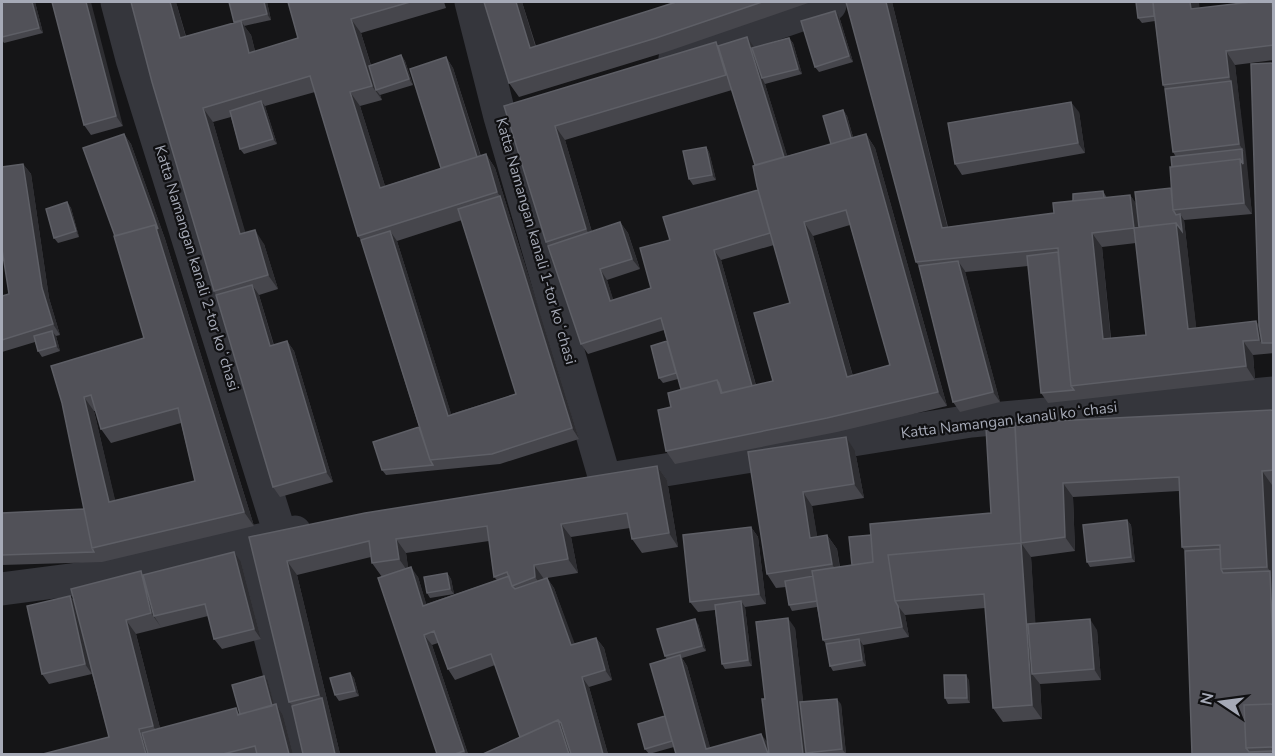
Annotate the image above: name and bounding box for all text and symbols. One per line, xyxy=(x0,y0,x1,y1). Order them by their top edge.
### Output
street label: Katta Namangan kanali 1-tor koʻchasi xyxy=(491,115,581,367)
street label: Katta Namangan kanali 2-tor koʻchasi xyxy=(150,143,244,393)
street label: Katta Namangan kanali koʻchasi xyxy=(900,397,1118,443)
north arrow xyxy=(1191,672,1251,732)
text: N xyxy=(1195,691,1219,707)

